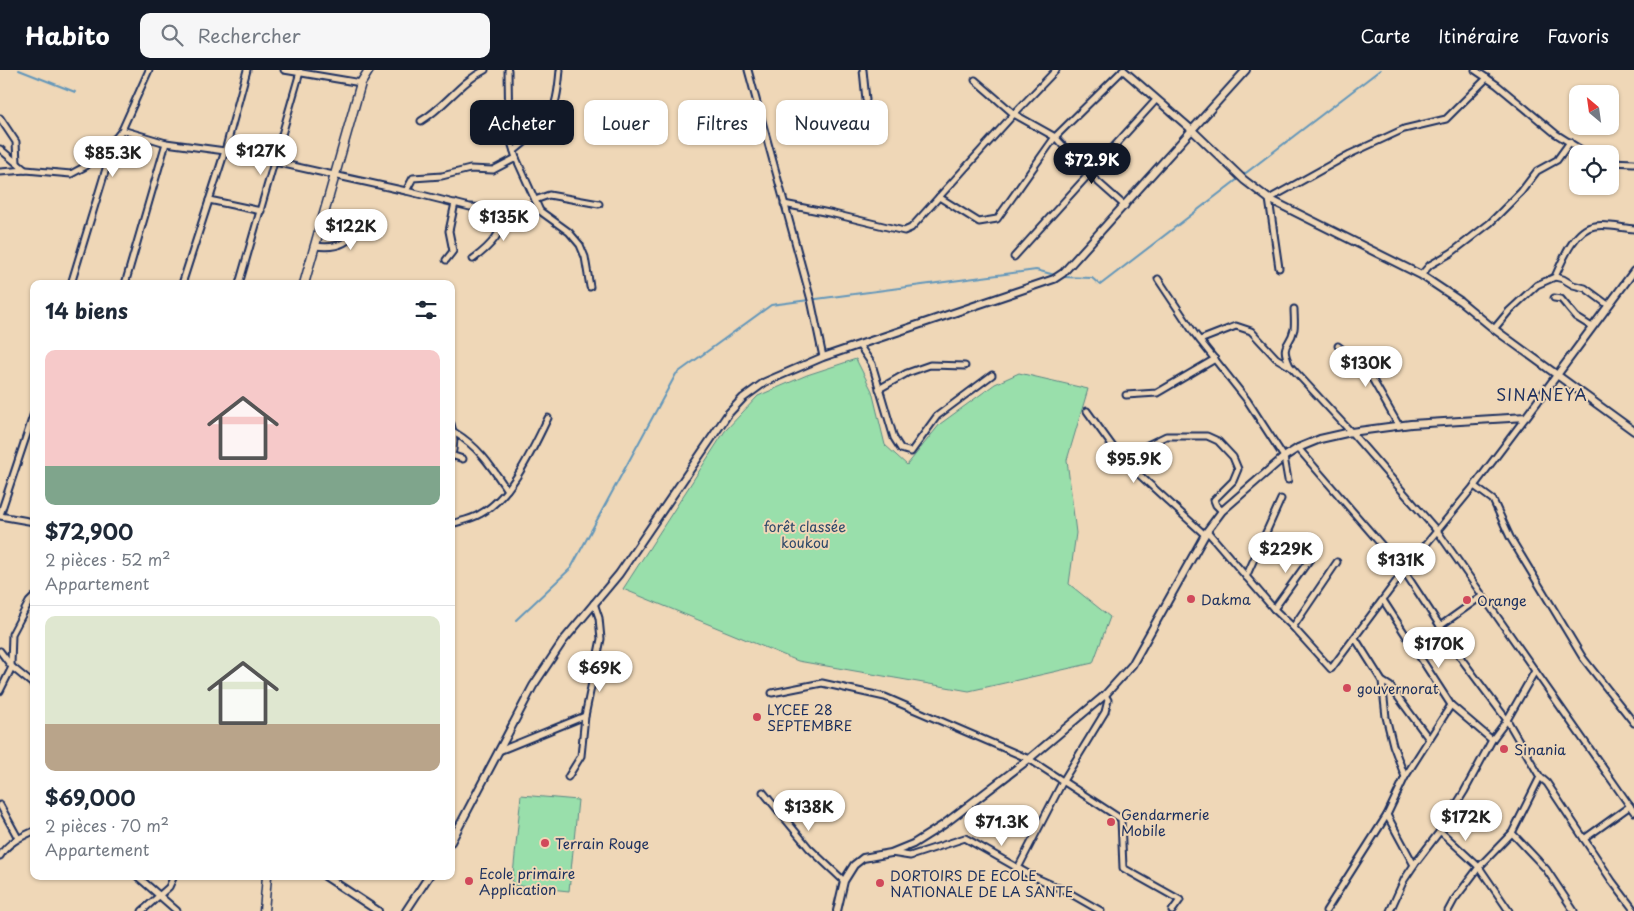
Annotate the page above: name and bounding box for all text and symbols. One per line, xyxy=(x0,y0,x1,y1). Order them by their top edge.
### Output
search box xyxy=(140,13,490,58)
text: Habito xyxy=(25,17,110,53)
icon: search xyxy=(158,21,186,49)
text: Rechercher xyxy=(198,21,301,49)
text: Carte xyxy=(1360,22,1410,49)
text: Itinéraire xyxy=(1438,22,1519,49)
text: Favoris xyxy=(1547,22,1609,49)
north arrow xyxy=(1569,85,1619,135)
map controls xyxy=(1569,85,1619,195)
chip: Acheter xyxy=(470,100,574,145)
chip: Louer xyxy=(584,100,668,145)
chip: Filtres xyxy=(678,100,766,145)
chip: Nouveau xyxy=(776,100,888,145)
pin: $127K xyxy=(226,134,296,176)
pin: $85.3K xyxy=(72,136,154,178)
text: $127K xyxy=(236,138,286,162)
text: $85.3K xyxy=(84,140,142,164)
pin: $72.9K xyxy=(1051,142,1133,185)
button: locate xyxy=(1569,145,1619,195)
text: $72.9K xyxy=(1065,147,1119,171)
pin: $135K xyxy=(469,200,539,242)
text: $135K xyxy=(479,204,529,228)
pin: $122K xyxy=(316,208,386,251)
text: $122K xyxy=(325,213,377,237)
text: 14 biens xyxy=(45,294,128,326)
icon: filters xyxy=(412,296,440,324)
pin: $130K xyxy=(1331,346,1401,388)
text: $130K xyxy=(1340,350,1392,374)
district label: SINANEYA xyxy=(1496,382,1588,406)
icon: home xyxy=(198,383,288,473)
pin: $95.9K xyxy=(1093,442,1175,484)
text: $95.9K xyxy=(1107,446,1161,470)
text: $72,900 xyxy=(45,515,133,547)
park label: forêt classée koukou xyxy=(764,516,846,553)
pin: $229K xyxy=(1251,532,1321,574)
text: $229K xyxy=(1259,536,1313,560)
pin: $131K xyxy=(1366,542,1436,585)
text: 2 pièces · 52 m² xyxy=(45,547,170,571)
text: $131K xyxy=(1378,547,1424,571)
text: Appartement xyxy=(45,571,149,595)
place label: Dakma xyxy=(1201,589,1251,610)
place label: Orange xyxy=(1477,590,1527,611)
marker: Dakma xyxy=(1185,593,1197,605)
marker: Orange xyxy=(1461,594,1473,606)
pin: $170K xyxy=(1404,626,1474,669)
text: $170K xyxy=(1414,631,1464,655)
icon: home xyxy=(198,648,288,738)
pin: $69K xyxy=(570,650,630,693)
text: $69K xyxy=(579,655,621,679)
place label: gouvernorat xyxy=(1357,678,1439,699)
marker: gouvernorat xyxy=(1341,682,1353,694)
place label: LYCEE 28 SEPTEMBRE xyxy=(767,699,852,736)
marker: LYCEE 28 SEPTEMBRE xyxy=(751,711,763,723)
place label: Sinania xyxy=(1514,739,1566,760)
marker: Sinania xyxy=(1498,743,1510,755)
text: $69,000 xyxy=(45,781,136,813)
pin: $138K xyxy=(774,790,844,832)
text: $138K xyxy=(784,794,834,818)
pin: $172K xyxy=(1431,800,1501,842)
pin: $71.3K xyxy=(961,804,1043,847)
place label: Gendarmerie Mobile xyxy=(1121,804,1209,841)
text: $172K xyxy=(1441,804,1491,828)
text: $71.3K xyxy=(975,809,1029,833)
text: 2 pièces · 70 m² xyxy=(45,813,169,837)
marker: Gendarmerie Mobile xyxy=(1105,816,1117,828)
place label: Terrain Rouge xyxy=(555,833,649,854)
text: Appartement xyxy=(45,837,149,861)
marker: Terrain Rouge xyxy=(539,837,551,849)
place label: Ecole primaire Application xyxy=(479,863,575,900)
place label: DORTOIRS DE ECOLE NATIONALE DE LA SANTE xyxy=(890,865,1073,902)
marker: Ecole primaire Application xyxy=(463,875,475,887)
marker: DORTOIRS DE ECOLE NATIONALE DE LA SANTE xyxy=(874,877,886,889)

